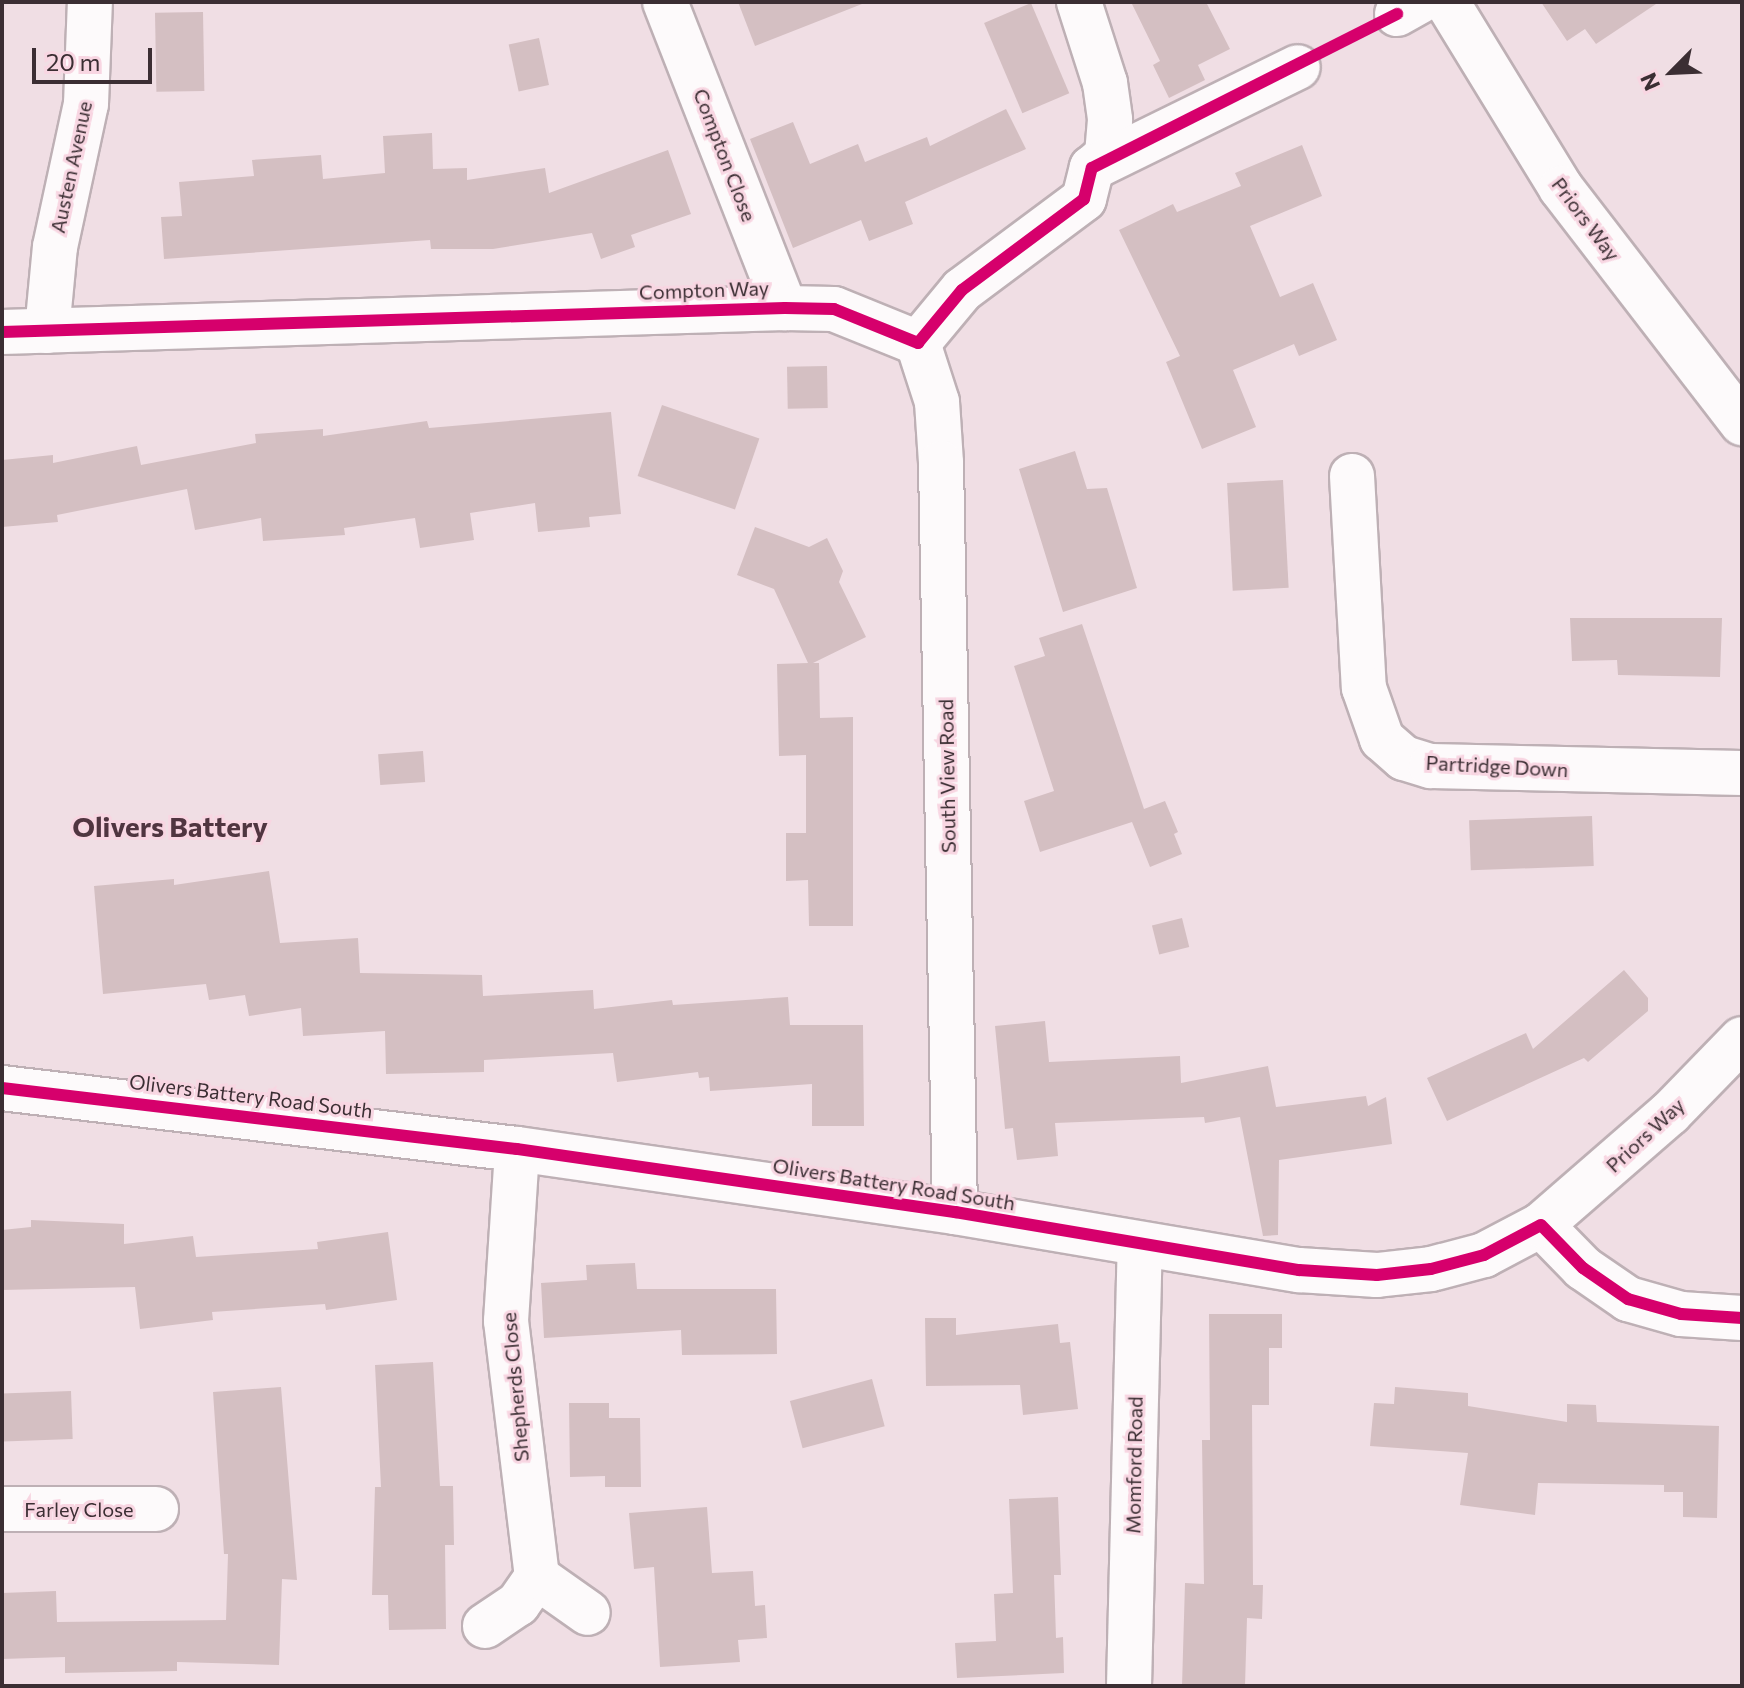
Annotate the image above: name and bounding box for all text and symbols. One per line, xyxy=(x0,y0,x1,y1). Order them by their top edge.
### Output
scale bar xyxy=(36,32,156,82)
north arrow xyxy=(1632,32,1712,112)
text: 20 m xyxy=(46,47,100,76)
text: N xyxy=(1634,69,1665,95)
street label: Compton Close xyxy=(689,85,761,225)
street label: Austen Avenue xyxy=(45,99,97,235)
street label: Priors Way xyxy=(1547,173,1625,265)
street label: Compton Way xyxy=(639,276,769,304)
street label: South View Road xyxy=(934,699,960,853)
street label: Partridge Down xyxy=(1425,750,1569,782)
district label: Olivers Battery xyxy=(72,809,268,843)
street label: Olivers Battery Road South xyxy=(128,1069,374,1123)
street label: Priors Way xyxy=(1601,1093,1689,1177)
street label: Olivers Battery Road South xyxy=(771,1153,1017,1215)
street label: Shepherds Close xyxy=(497,1311,533,1463)
street label: Momford Road xyxy=(1121,1396,1147,1534)
street label: Farley Close xyxy=(24,1497,134,1521)

